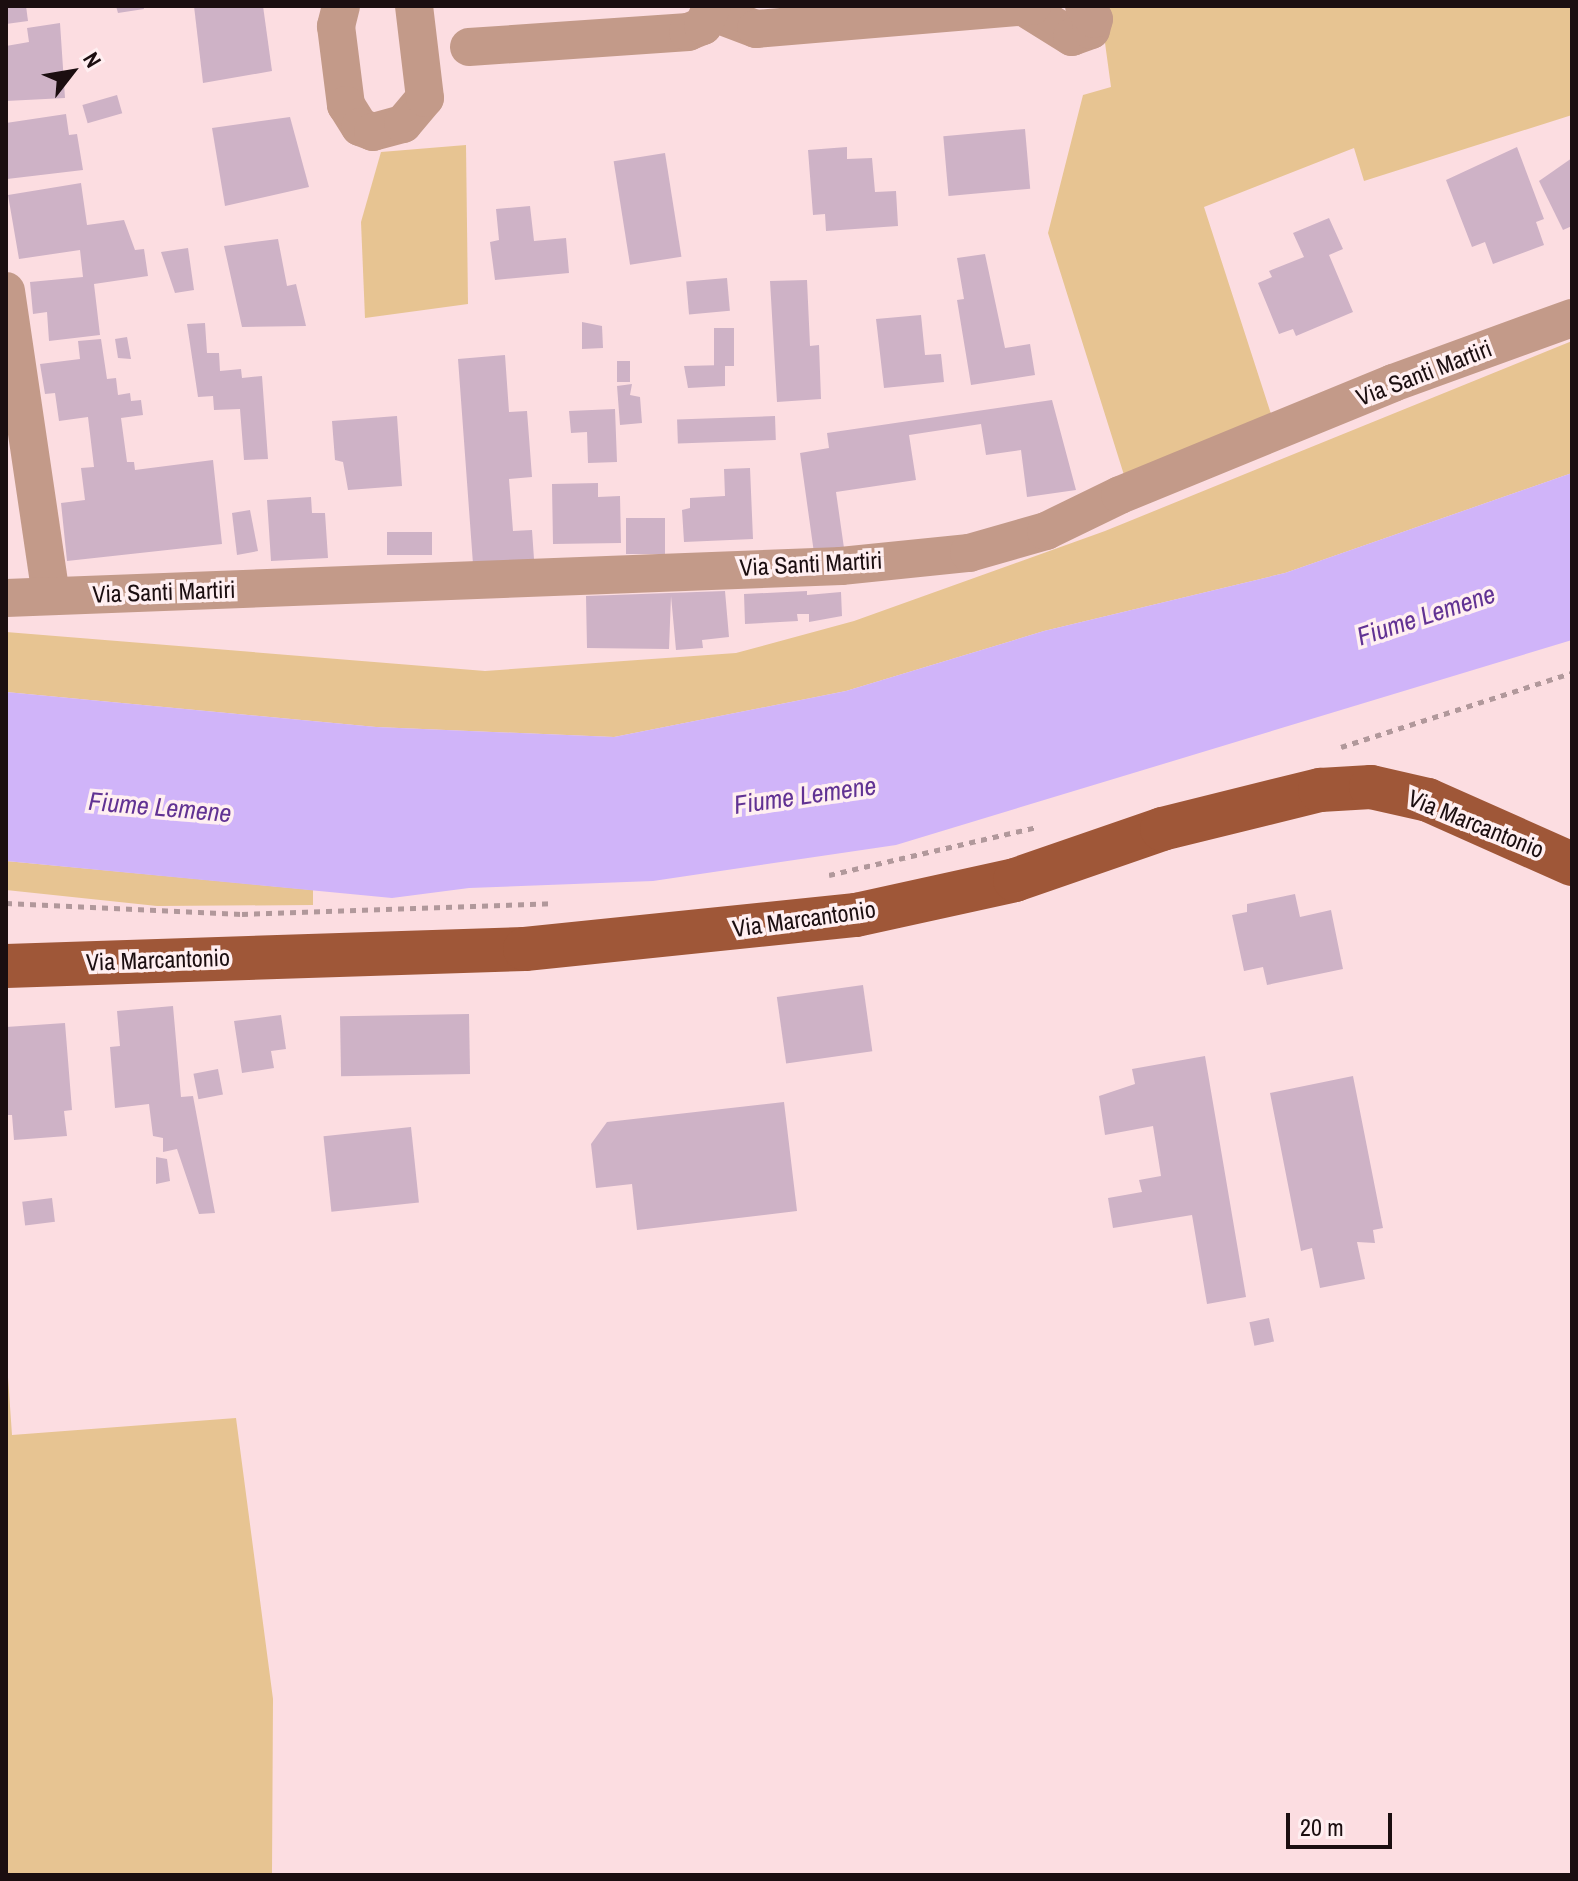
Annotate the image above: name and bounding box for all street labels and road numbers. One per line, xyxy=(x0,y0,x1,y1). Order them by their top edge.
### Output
street label: Via Santi Martiri xyxy=(1352,334,1496,412)
street label: Via Santi Martiri xyxy=(739,546,883,582)
street label: Via Santi Martiri xyxy=(92,575,236,609)
street label: Via Marcantonio xyxy=(1404,784,1548,864)
street label: Via Marcantonio xyxy=(731,895,877,943)
street label: Via Marcantonio xyxy=(86,943,230,977)

